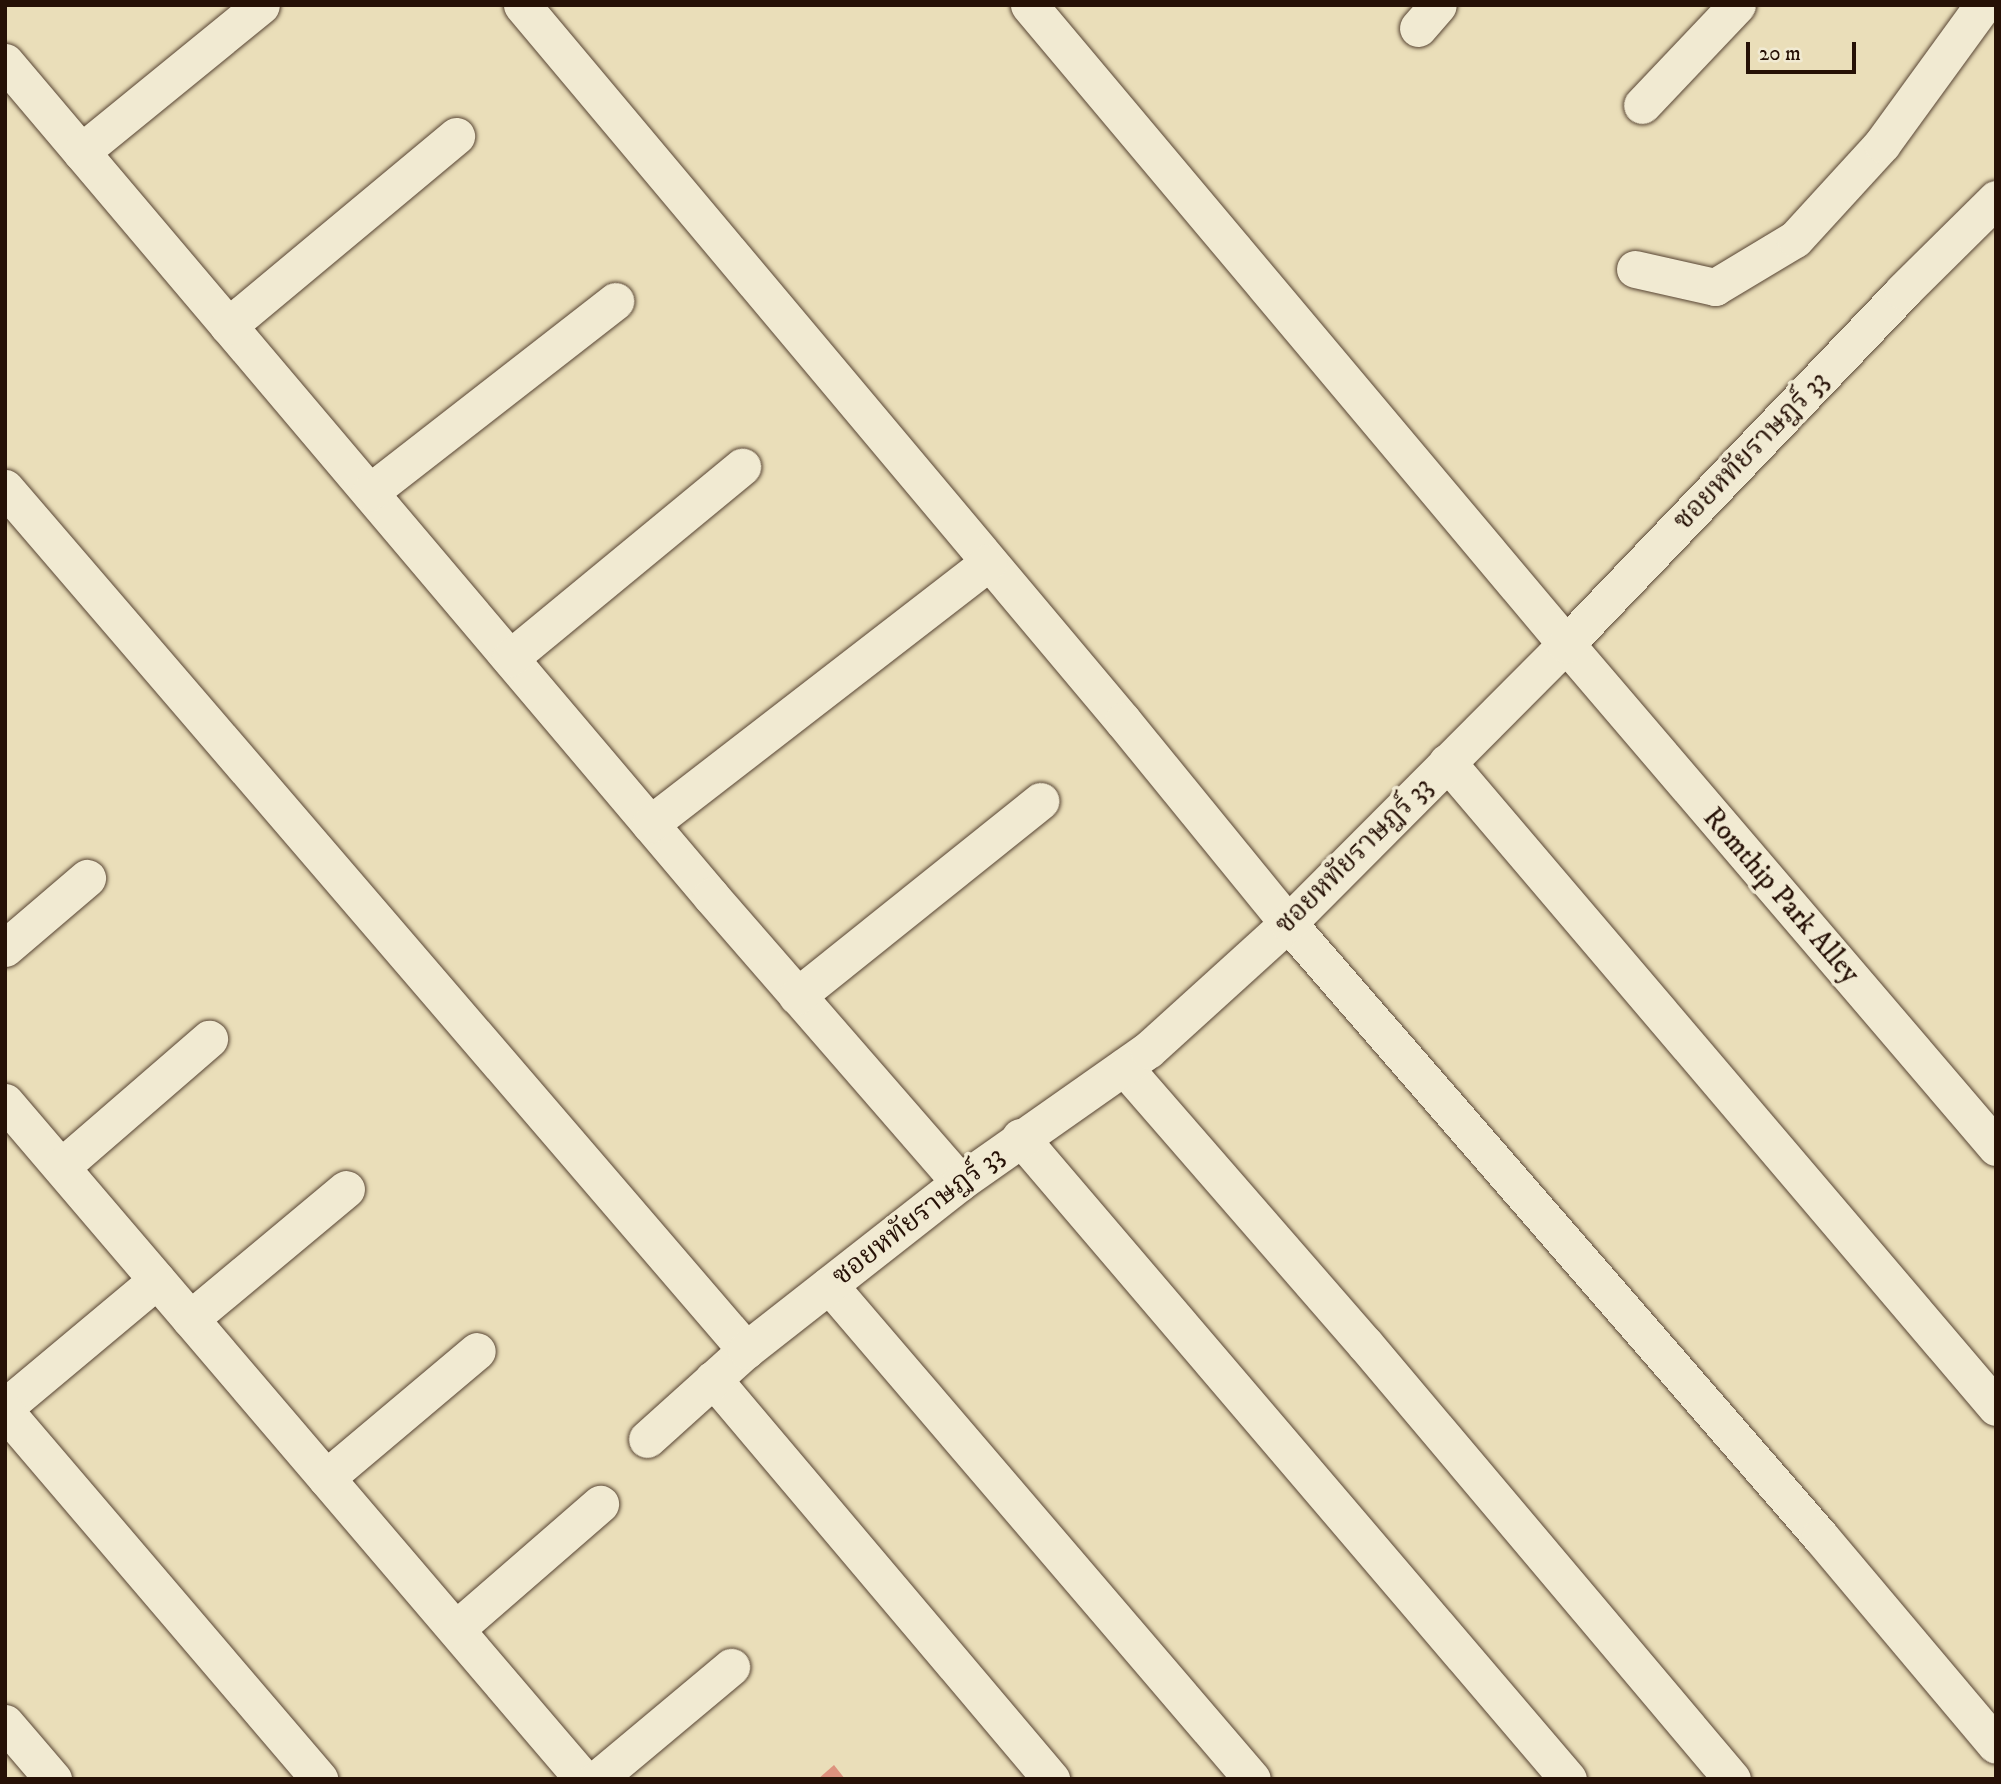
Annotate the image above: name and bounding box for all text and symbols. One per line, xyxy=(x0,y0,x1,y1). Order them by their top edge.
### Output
scale bar xyxy=(1749,28,1859,72)
text: 20 m xyxy=(1759,41,1801,67)
street label: ซอยหทัยราษฎร์ 33 xyxy=(1667,364,1835,538)
street label: ซอยหทัยราษฎร์ 33 xyxy=(1268,770,1440,942)
street label: Romthip Park Alley xyxy=(1696,801,1866,991)
street label: ซอยหทัยราษฎร์ 33 xyxy=(826,1139,1010,1293)

